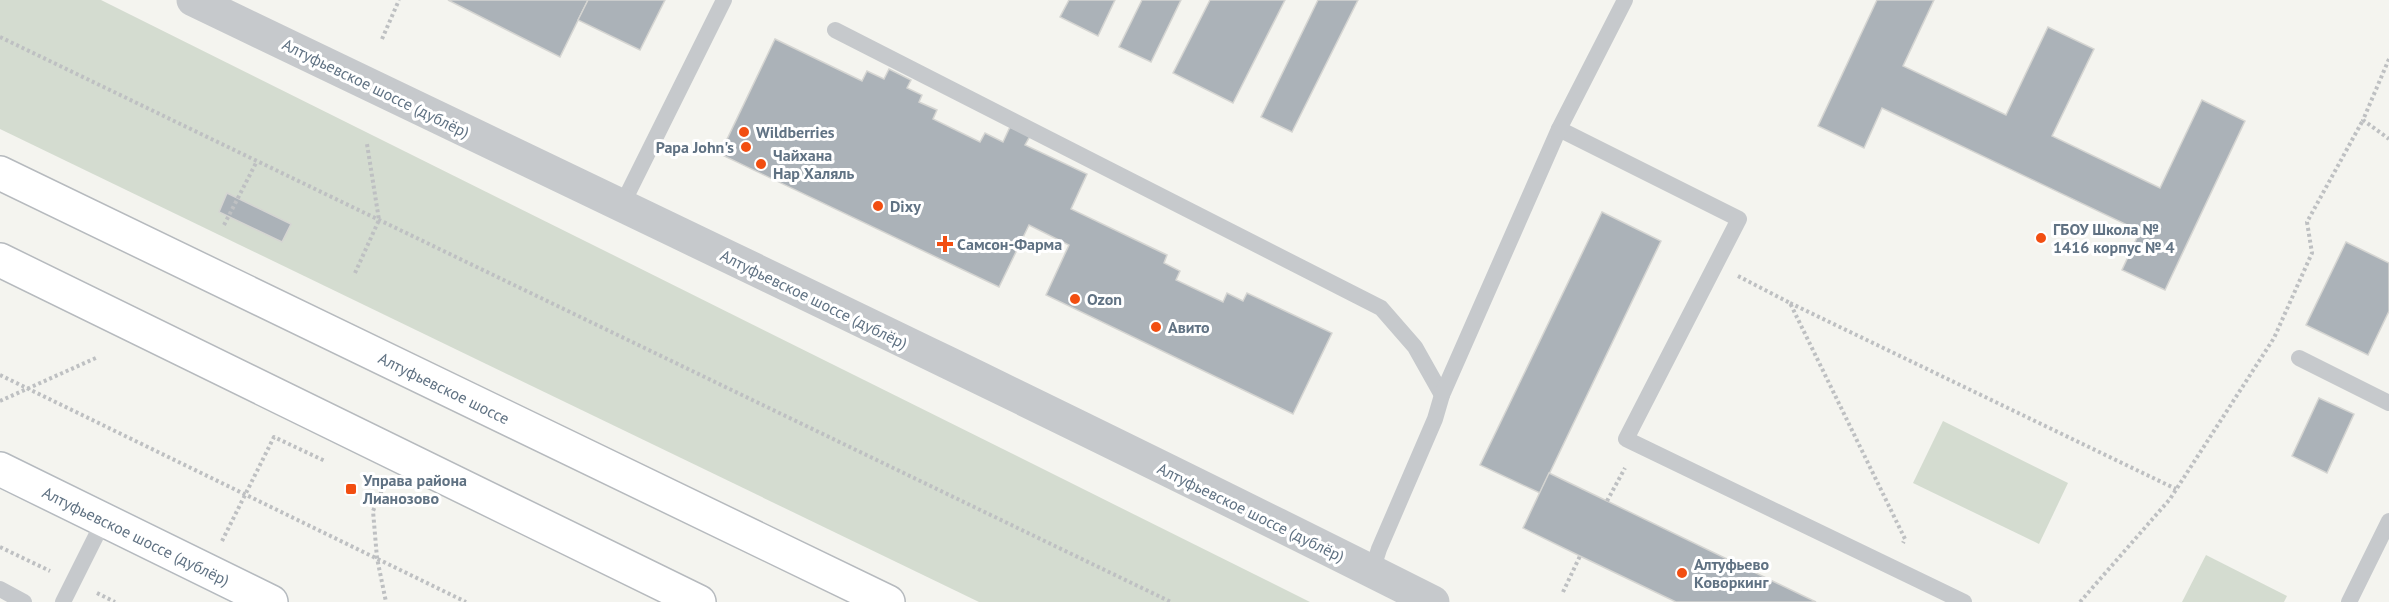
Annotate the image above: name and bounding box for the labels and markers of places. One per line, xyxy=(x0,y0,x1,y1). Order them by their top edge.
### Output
place label: Wildberries xyxy=(756,122,835,142)
marker: Wildberries xyxy=(737,125,751,139)
place label: Papa John's xyxy=(656,137,734,157)
marker: Papa John's xyxy=(739,140,753,154)
place label: Чайхана Нар Халяль xyxy=(773,145,854,183)
marker: Чайхана Нар Халяль xyxy=(754,157,768,171)
place label: Dixy xyxy=(890,196,921,216)
marker: Dixy xyxy=(871,199,885,213)
place label: ГБОУ Школа № 1416 корпус № 4 xyxy=(2053,219,2175,257)
marker: ГБОУ Школа № 1416 корпус № 4 xyxy=(2034,231,2048,245)
place label: Самсон-Фарма xyxy=(957,234,1062,254)
marker: Самсон-Фарма xyxy=(938,237,952,251)
place label: Ozon xyxy=(1087,289,1122,309)
marker: Ozon xyxy=(1068,292,1082,306)
place label: Авито xyxy=(1168,317,1210,337)
marker: Авито xyxy=(1149,320,1163,334)
place label: Управа района Лианозово xyxy=(362,470,467,508)
marker: Управа района Лианозово xyxy=(344,482,358,496)
place label: Алтуфьево Коворкинг xyxy=(1694,554,1770,592)
marker: Алтуфьево Коворкинг xyxy=(1675,566,1689,580)

